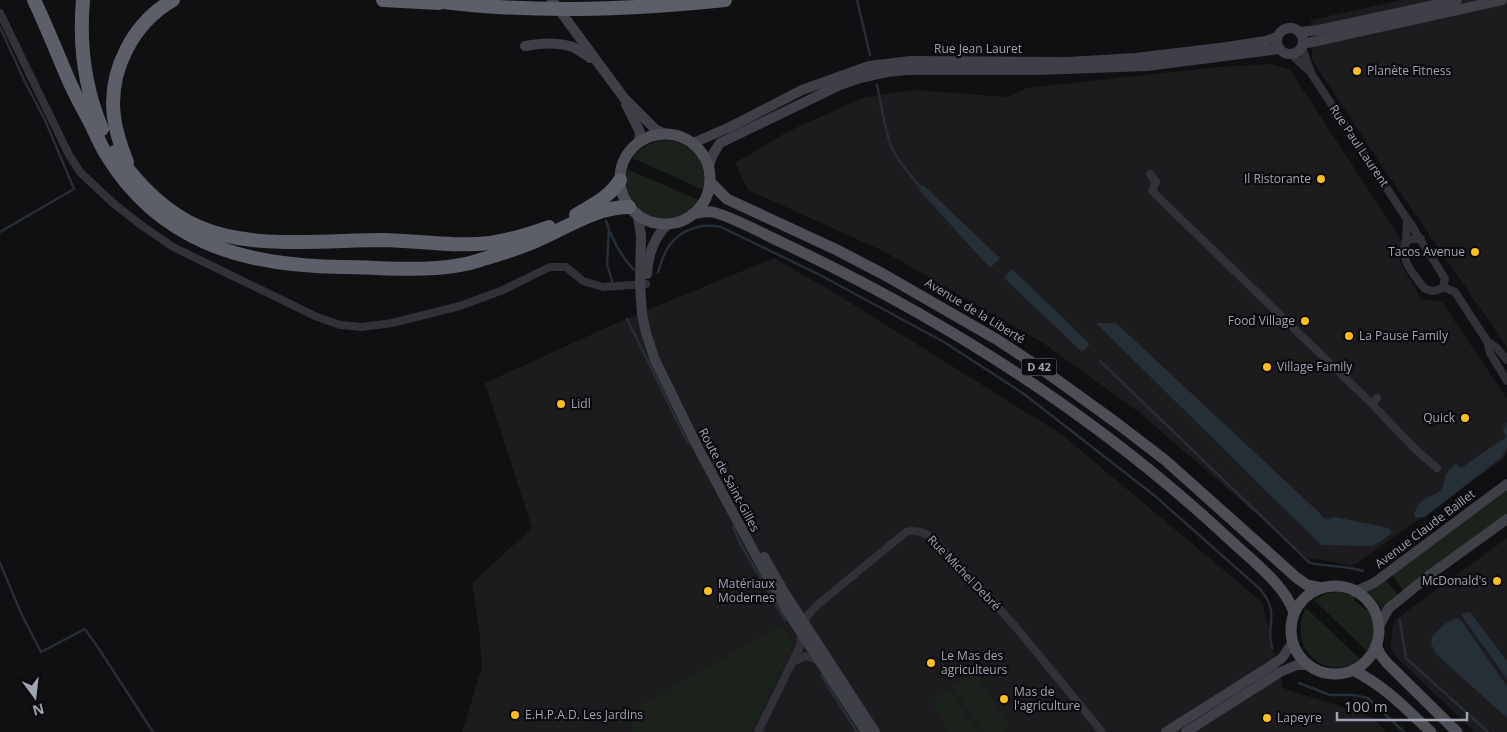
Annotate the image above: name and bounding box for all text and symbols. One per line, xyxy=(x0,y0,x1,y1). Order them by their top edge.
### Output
street label: Rue Jean Lauret xyxy=(934,40,1022,57)
place label: Planète Fitness xyxy=(1367,62,1451,79)
marker: Planète Fitness xyxy=(1351,65,1363,77)
street label: Rue Paul Laurent xyxy=(1326,101,1393,190)
place label: Il Ristorante xyxy=(1244,170,1311,187)
marker: Il Ristorante xyxy=(1315,173,1327,185)
place label: Tacos Avenue xyxy=(1388,243,1465,260)
marker: Tacos Avenue xyxy=(1469,246,1481,258)
street label: Avenue de la Liberté xyxy=(922,274,1029,347)
place label: Food Village xyxy=(1228,312,1295,329)
marker: Food Village xyxy=(1299,315,1311,327)
place label: La Pause Family xyxy=(1359,327,1449,344)
marker: La Pause Family xyxy=(1343,330,1355,342)
road number: D 42 xyxy=(1022,358,1056,376)
place label: Village Family xyxy=(1277,358,1353,375)
marker: Village Family xyxy=(1261,361,1273,373)
place label: Lidl xyxy=(571,395,591,412)
marker: Lidl xyxy=(555,398,567,410)
place label: Quick xyxy=(1423,409,1456,426)
marker: Quick xyxy=(1459,412,1471,424)
street label: Route de Saint-Gilles xyxy=(695,425,764,535)
street label: Avenue Claude Baillet xyxy=(1371,485,1478,572)
street label: Rue Michel Debré xyxy=(924,531,1005,614)
place label: McDonald's xyxy=(1422,572,1487,589)
place label: Matériaux Modernes xyxy=(718,575,775,606)
marker: McDonald's xyxy=(1491,575,1503,587)
marker: Matériaux Modernes xyxy=(702,585,714,597)
place label: Le Mas des agriculteurs xyxy=(941,647,1008,678)
marker: Le Mas des agriculteurs xyxy=(925,657,937,669)
north arrow xyxy=(10,672,60,722)
place label: Mas de l'agriculture xyxy=(1014,683,1080,714)
scale bar xyxy=(1337,690,1467,722)
marker: Mas de l'agriculture xyxy=(998,693,1010,705)
text: 100 m xyxy=(1344,696,1388,716)
text: N xyxy=(31,699,46,721)
place label: E.H.P.A.D. Les Jardins xyxy=(525,706,643,723)
marker: E.H.P.A.D. Les Jardins xyxy=(509,709,521,721)
place label: Lapeyre xyxy=(1277,709,1322,726)
marker: Lapeyre xyxy=(1261,712,1273,724)

